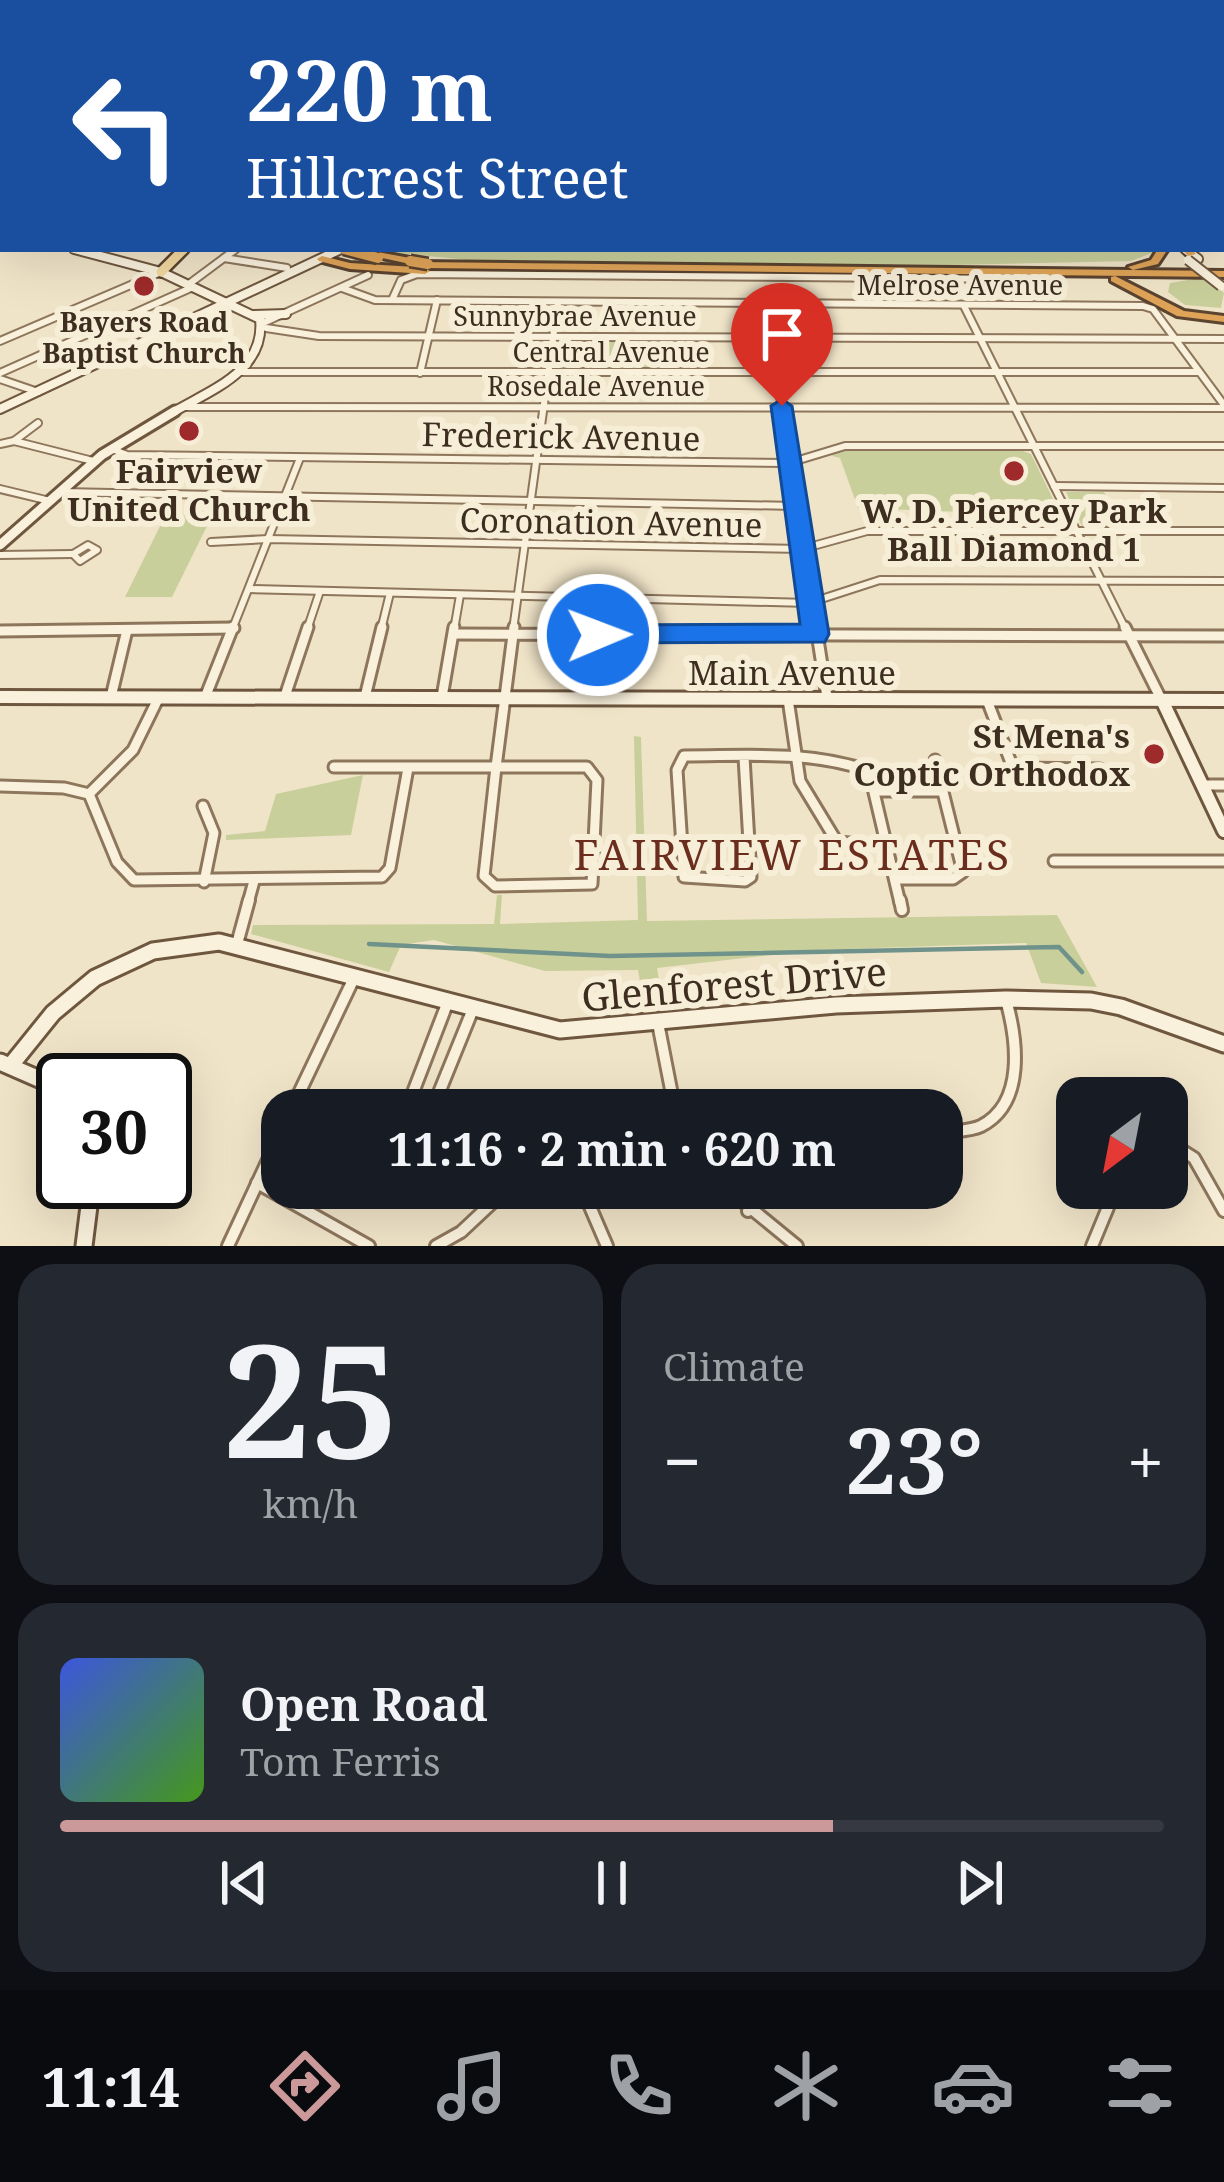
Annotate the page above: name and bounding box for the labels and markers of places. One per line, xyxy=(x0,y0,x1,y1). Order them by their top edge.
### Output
marker: Bayers Road Baptist Church xyxy=(131,273,157,299)
pin xyxy=(731,283,833,406)
place label: Bayers Road Baptist Church xyxy=(42,303,246,371)
marker: Fairview United Church xyxy=(176,418,202,444)
place label: Fairview United Church xyxy=(67,448,311,531)
marker: W. D. Piercey Park Ball Diamond 1 xyxy=(1001,458,1027,484)
place label: W. D. Piercey Park Ball Diamond 1 xyxy=(861,488,1167,571)
place label: St Mena's Coptic Orthodox xyxy=(854,713,1131,796)
marker: St Mena's Coptic Orthodox xyxy=(1141,741,1167,767)

